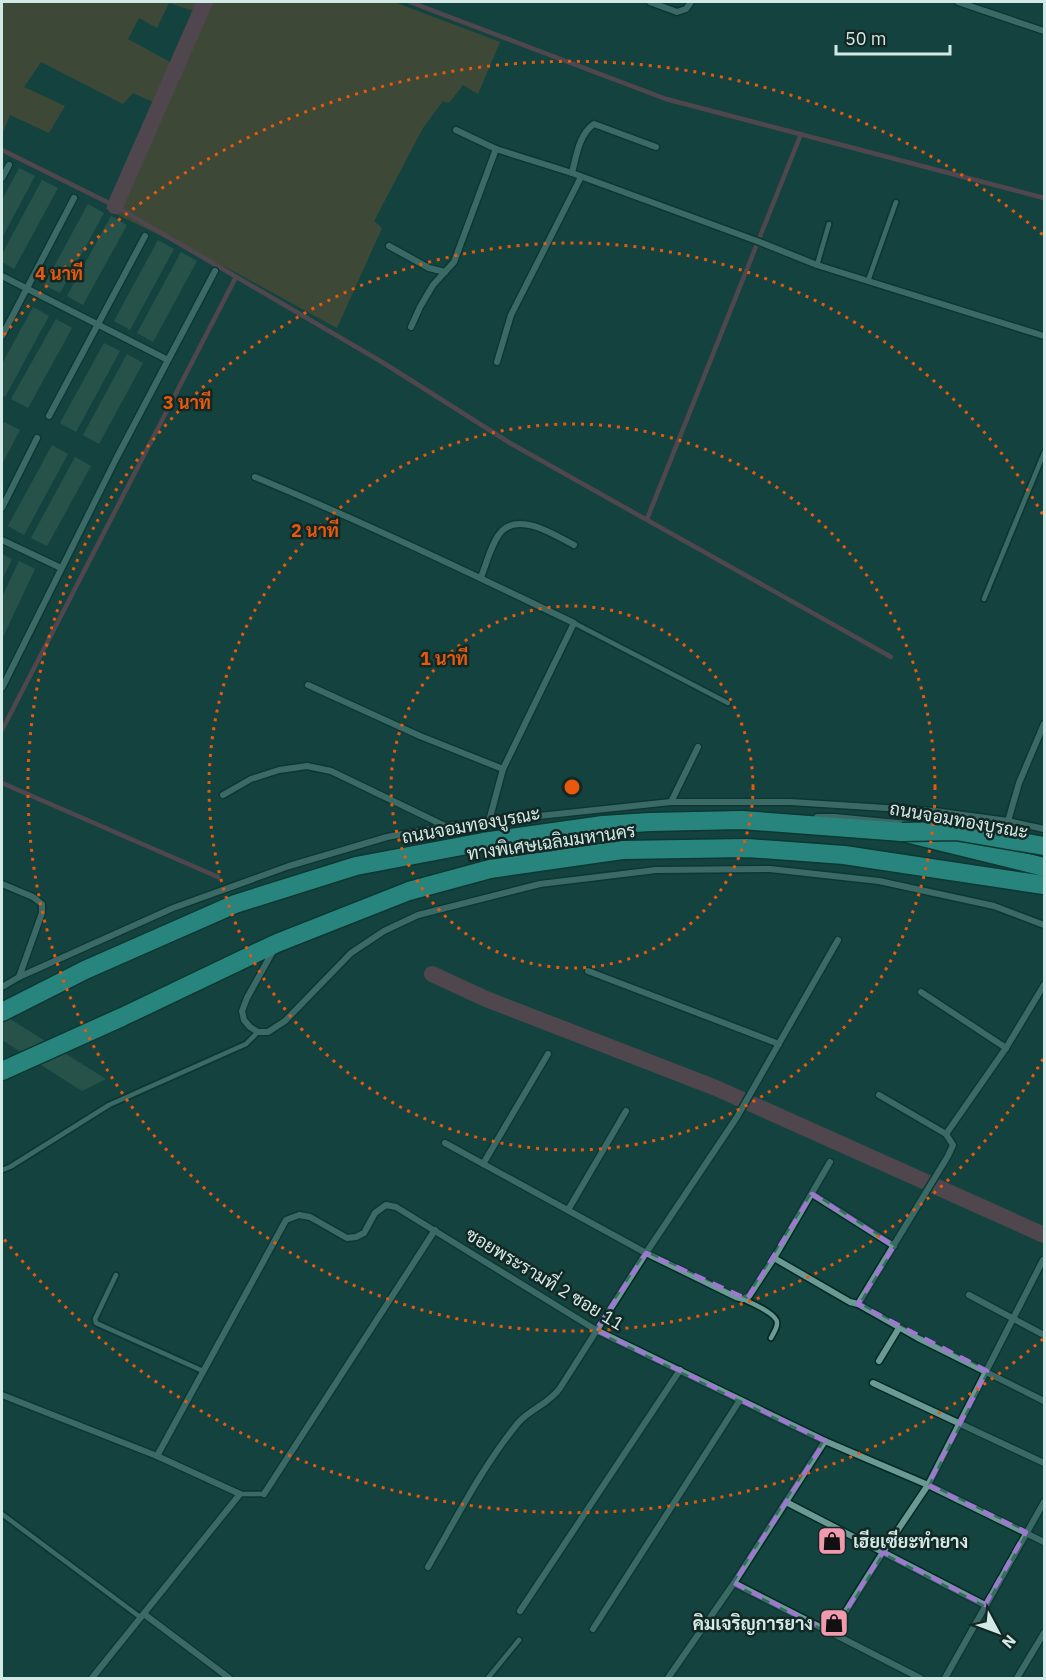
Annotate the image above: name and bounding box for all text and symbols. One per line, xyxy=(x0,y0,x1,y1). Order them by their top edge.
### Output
scale bar xyxy=(836,18,950,56)
text: 50 m xyxy=(845,27,887,50)
text: 4 นาที xyxy=(35,261,83,285)
text: 3 นาที xyxy=(163,390,211,414)
text: 2 นาที xyxy=(291,518,339,542)
text: 1 นาที xyxy=(420,646,468,670)
centre of rings xyxy=(562,777,582,797)
street label: ถนนจอมทองบูรณะ xyxy=(887,796,1030,845)
street label: ถนนจอมทองบูรณะ xyxy=(400,801,543,850)
street label: ทางพิเศษเฉลิมมหานคร xyxy=(465,819,637,865)
street label: ซอยพระรามที่ 2 ซอย 11 xyxy=(462,1219,630,1335)
shop icon: เฮียเซียะทำยาง xyxy=(816,1525,848,1557)
place label: เฮียเซียะทำยาง xyxy=(853,1529,968,1553)
north arrow xyxy=(968,1602,1028,1662)
shop icon: คิมเจริญการยาง xyxy=(818,1607,850,1639)
place label: คิมเจริญการยาง xyxy=(693,1612,813,1635)
text: N xyxy=(998,1631,1021,1653)

